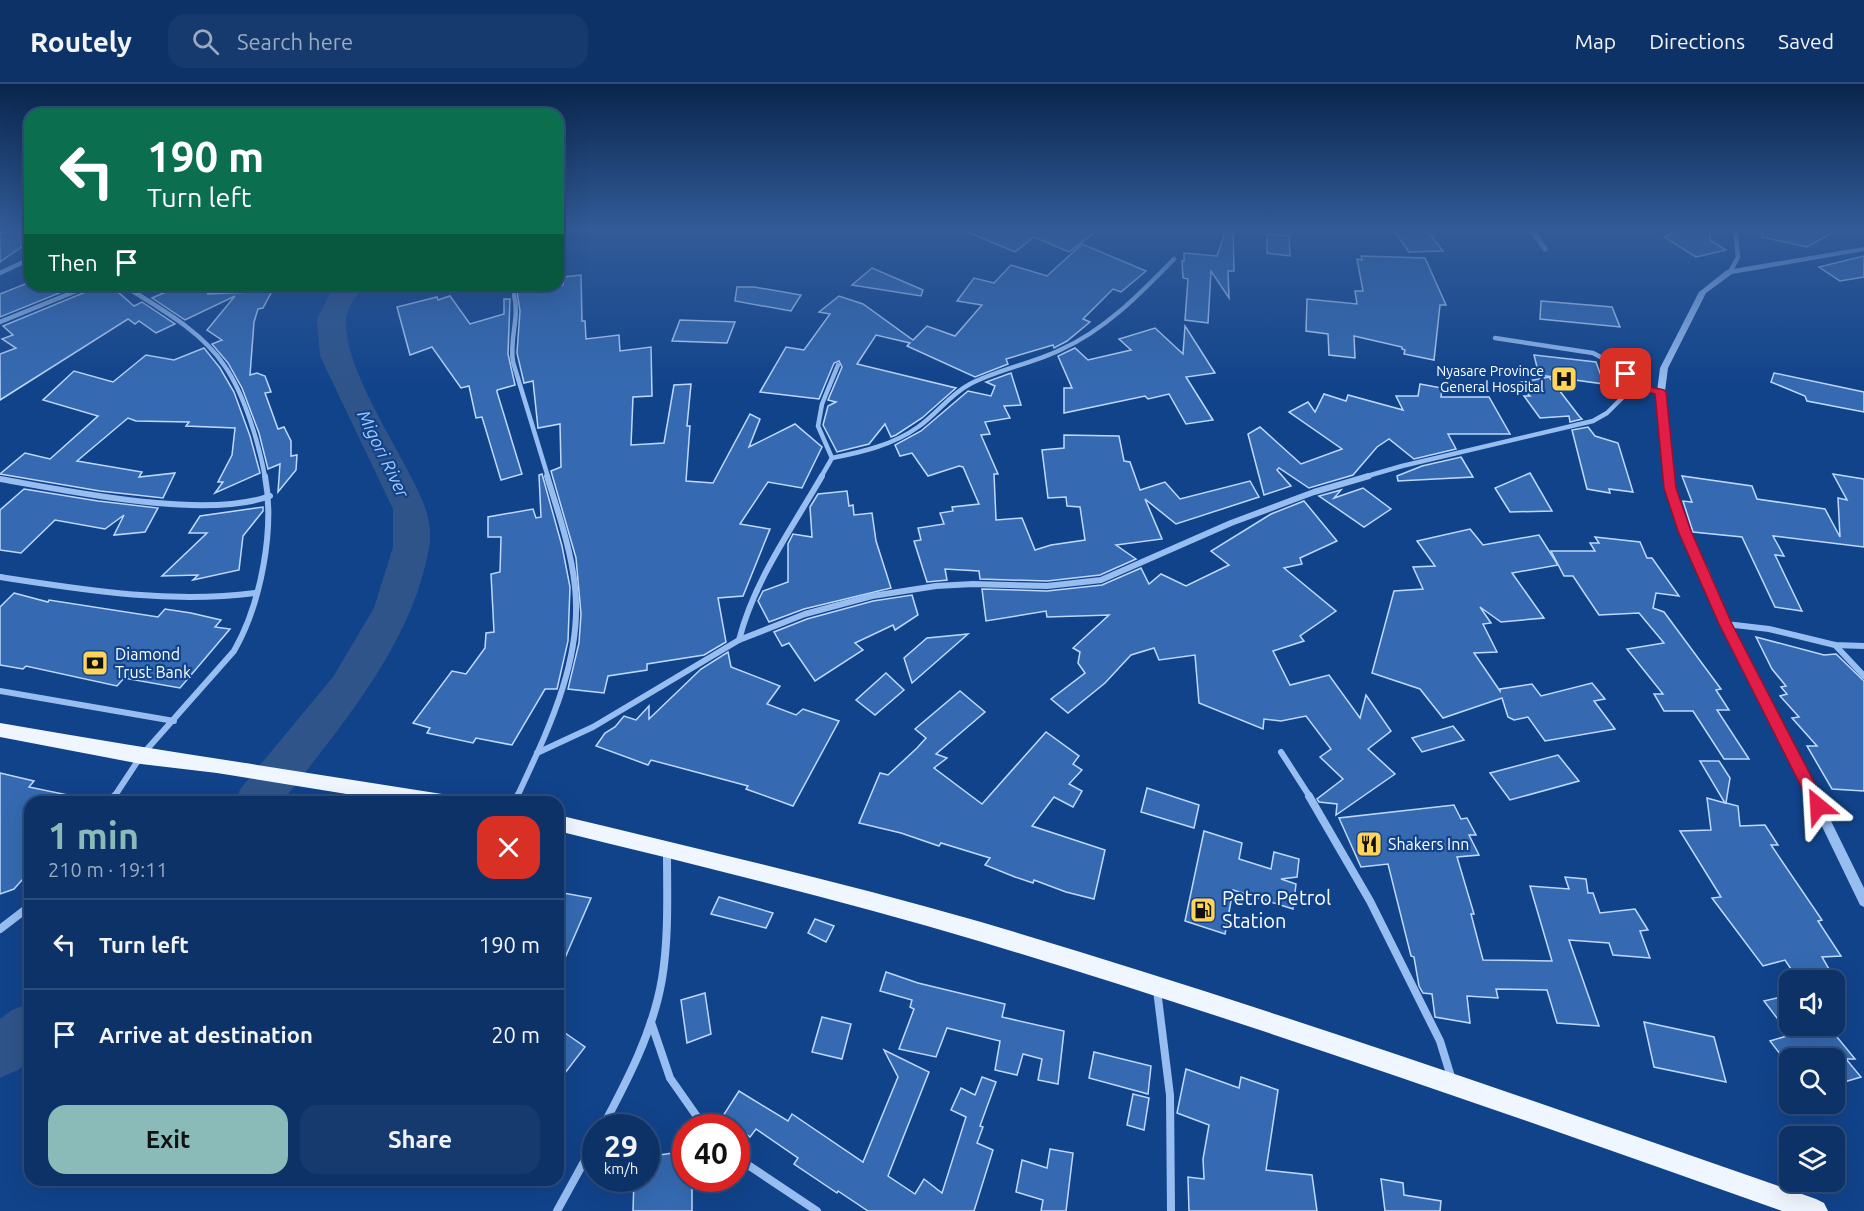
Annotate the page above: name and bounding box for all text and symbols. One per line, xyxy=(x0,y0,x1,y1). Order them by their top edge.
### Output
search box xyxy=(168,14,588,68)
icon: search xyxy=(189,25,222,58)
text: Routely xyxy=(30,26,132,57)
text: Search here xyxy=(237,29,353,54)
text: Map xyxy=(1575,29,1616,53)
text: Directions xyxy=(1649,29,1745,53)
text: Saved xyxy=(1778,29,1834,53)
icon: left xyxy=(48,132,126,210)
text: 190 m xyxy=(147,133,264,180)
text: Turn left xyxy=(147,182,251,212)
icon: arrive xyxy=(110,246,143,279)
text: Then xyxy=(48,250,98,275)
pin xyxy=(1600,348,1651,399)
icon: arrive xyxy=(1609,357,1642,390)
place label: Nyasare Province General Hospital xyxy=(1436,363,1544,395)
hospital icon: Nyasare Province General Hospital xyxy=(1549,364,1579,394)
water label: Migori River xyxy=(354,407,414,502)
place label: Diamond Trust Bank xyxy=(115,645,191,681)
bank icon: Diamond Trust Bank xyxy=(80,648,110,678)
position arrow xyxy=(1786,774,1850,838)
text: 1 min xyxy=(48,815,139,856)
button: close xyxy=(477,816,540,879)
restaurant icon: Shakers Inn xyxy=(1354,829,1384,859)
place label: Shakers Inn xyxy=(1388,835,1469,853)
text: 210 m · 19:11 xyxy=(48,858,168,881)
place label: Petro Petrol Station xyxy=(1222,886,1331,932)
fuel station icon: Petro Petrol Station xyxy=(1188,895,1218,925)
icon: left xyxy=(48,928,81,961)
text: Turn left xyxy=(99,932,189,957)
text: 190 m xyxy=(479,932,540,957)
map controls xyxy=(1779,970,1845,1192)
button: sound xyxy=(1779,970,1845,1036)
icon: arrive xyxy=(48,1018,81,1051)
text: Arrive at destination xyxy=(99,1022,313,1047)
text: 20 m xyxy=(491,1022,540,1047)
button: search xyxy=(1779,1048,1845,1114)
button: Exit xyxy=(48,1105,288,1174)
button: Share xyxy=(300,1105,540,1174)
speed limit sign: 40 xyxy=(672,1114,750,1192)
button: layers xyxy=(1779,1126,1845,1192)
text: 29 xyxy=(604,1129,638,1163)
text: km/h xyxy=(604,1160,638,1177)

